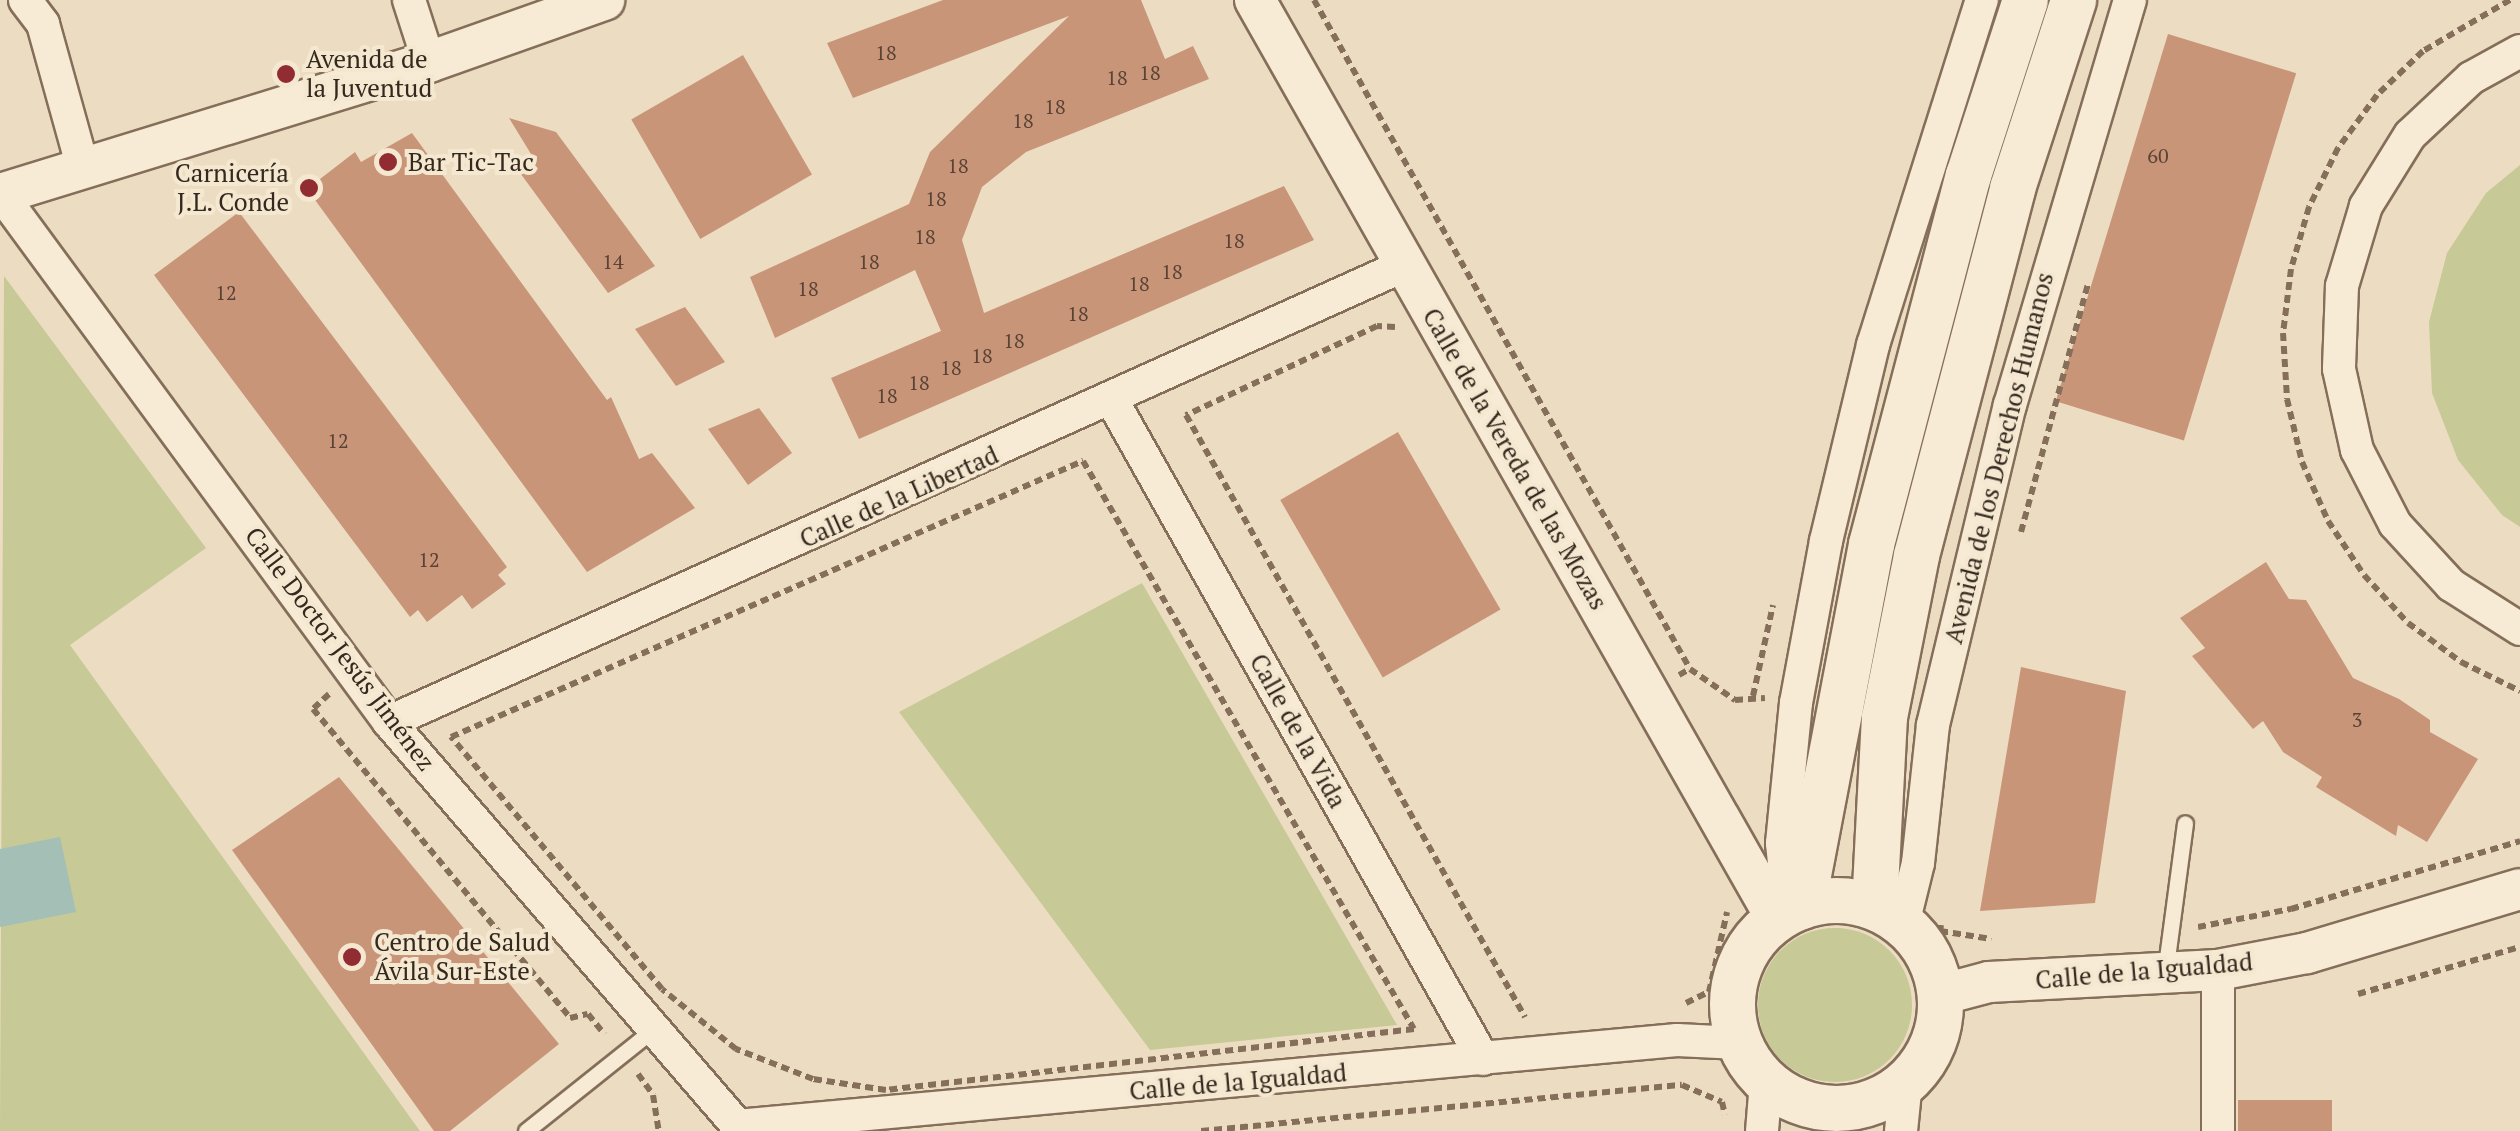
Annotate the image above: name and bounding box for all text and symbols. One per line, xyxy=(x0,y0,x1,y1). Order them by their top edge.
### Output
house number: 18 xyxy=(875,40,897,64)
place label: Avenida de la Juventud xyxy=(306,45,432,104)
house number: 18 xyxy=(1139,60,1161,84)
marker: Avenida de la Juventud xyxy=(275,63,297,85)
house number: 18 xyxy=(1106,65,1128,89)
house number: 18 xyxy=(1044,94,1066,118)
house number: 18 xyxy=(1012,108,1034,132)
house number: 60 xyxy=(2147,143,2169,167)
place label: Bar Tic-Tac xyxy=(408,147,534,177)
marker: Bar Tic-Tac xyxy=(377,151,399,173)
house number: 18 xyxy=(947,153,969,177)
place label: Carnicería J.L. Conde xyxy=(175,159,289,218)
marker: Carnicería J.L. Conde xyxy=(298,177,320,199)
house number: 18 xyxy=(925,186,947,210)
house number: 18 xyxy=(914,224,936,248)
house number: 18 xyxy=(1223,228,1245,252)
house number: 14 xyxy=(602,249,624,273)
house number: 18 xyxy=(858,249,880,273)
house number: 18 xyxy=(1161,259,1183,283)
street label: Avenida de los Derechos Humanos xyxy=(1938,269,2060,647)
house number: 18 xyxy=(1128,271,1150,295)
house number: 18 xyxy=(797,276,819,300)
house number: 12 xyxy=(215,280,237,304)
house number: 18 xyxy=(1067,301,1089,325)
street label: Calle de la Vereda de las Mozas xyxy=(1416,303,1614,615)
house number: 18 xyxy=(1003,328,1025,352)
house number: 18 xyxy=(971,343,993,367)
house number: 18 xyxy=(940,355,962,379)
house number: 18 xyxy=(908,370,930,394)
house number: 18 xyxy=(876,383,898,407)
house number: 12 xyxy=(327,428,349,452)
street label: Calle de la Libertad xyxy=(795,440,1003,554)
street label: Calle Doctor Jesús Jiménez xyxy=(239,521,441,777)
house number: 12 xyxy=(418,547,440,571)
street label: Calle de la Vida xyxy=(1243,648,1353,814)
house number: 3 xyxy=(2352,707,2362,731)
place label: Centro de Salud Ávila Sur-Este xyxy=(374,928,550,987)
marker: Centro de Salud Ávila Sur-Este xyxy=(339,944,365,970)
street label: Calle de la Igualdad xyxy=(2034,947,2254,995)
street label: Calle de la Igualdad xyxy=(1128,1058,1348,1106)

